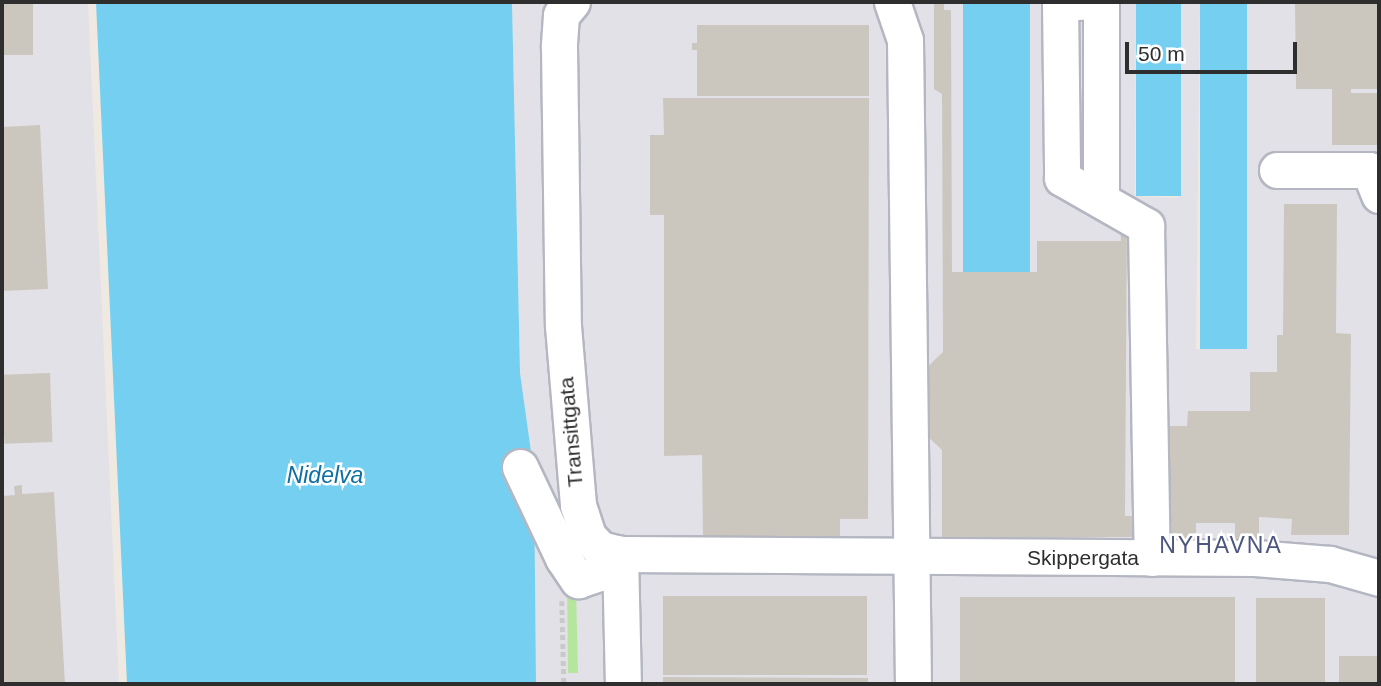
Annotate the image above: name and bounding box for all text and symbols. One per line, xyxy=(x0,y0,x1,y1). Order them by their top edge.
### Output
scale bar xyxy=(1129,28,1300,72)
text: 50 m xyxy=(1138,42,1185,65)
street label: Transittgata xyxy=(554,376,588,488)
water label: Nidelva xyxy=(287,461,363,489)
district label: NYHAVNA xyxy=(1160,531,1282,559)
street label: Skippergata xyxy=(1027,545,1139,571)

